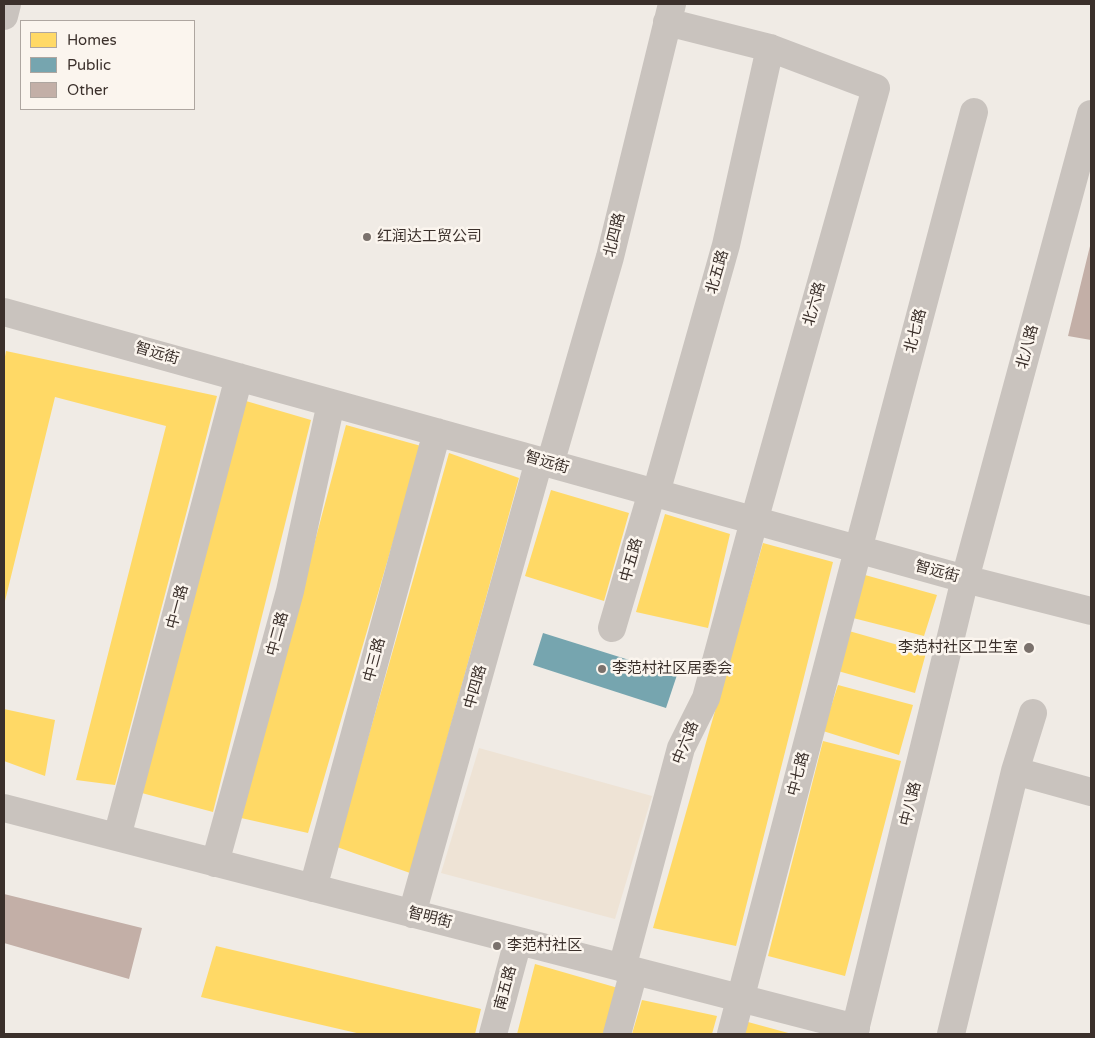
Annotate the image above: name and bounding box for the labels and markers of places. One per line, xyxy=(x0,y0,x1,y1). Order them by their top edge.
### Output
place label: 红润达工贸公司 xyxy=(377,228,482,246)
marker: 红润达工贸公司 xyxy=(361,231,373,243)
place label: 李范村社区卫生室 xyxy=(898,639,1018,657)
marker: 李范村社区卫生室 xyxy=(1022,641,1036,655)
place label: 李范村社区居委会 xyxy=(612,660,732,678)
marker: 李范村社区居委会 xyxy=(596,663,608,675)
place label: 李范村社区 xyxy=(507,937,582,955)
marker: 李范村社区 xyxy=(491,940,503,952)

